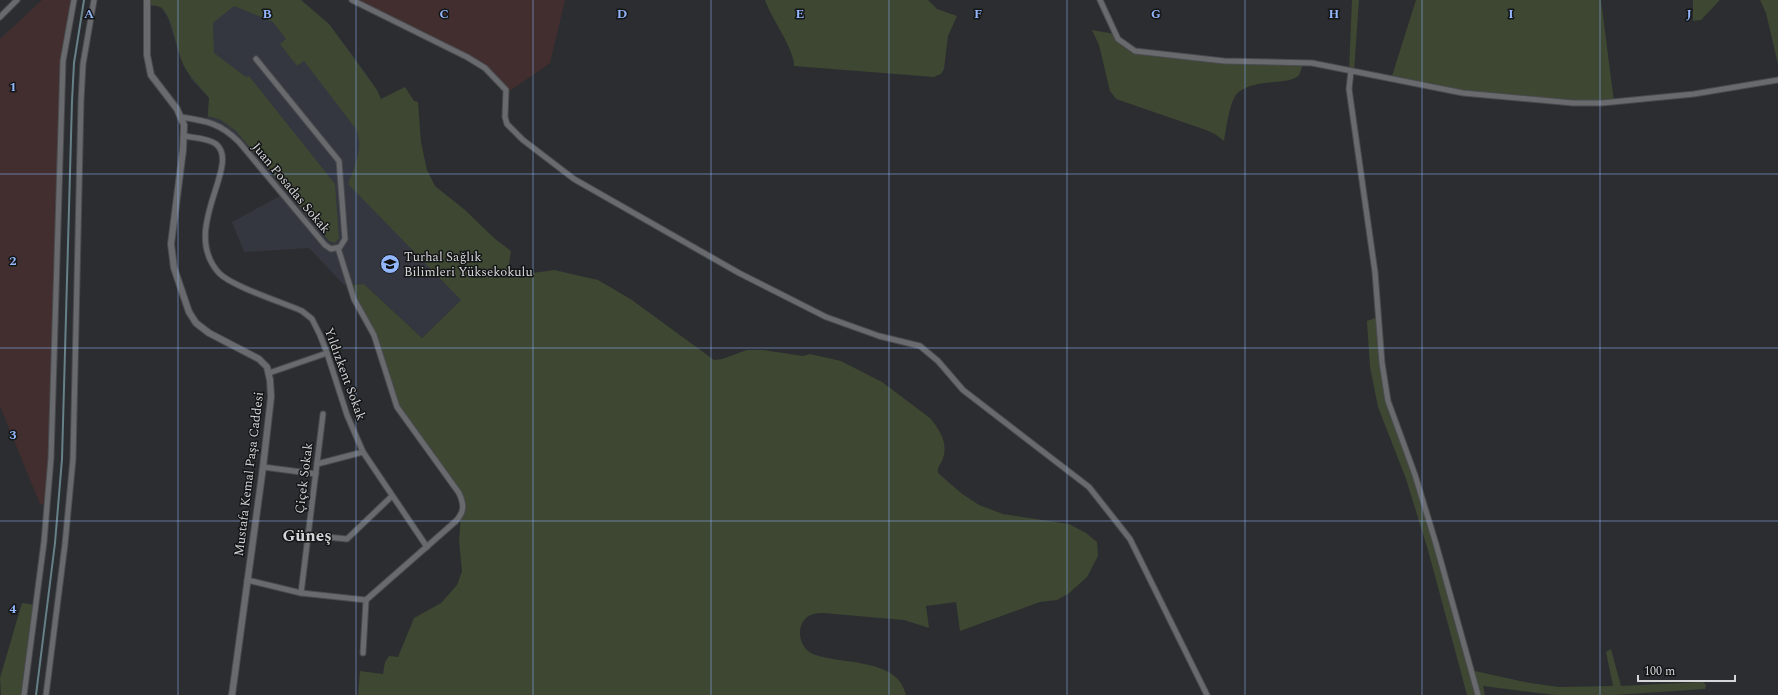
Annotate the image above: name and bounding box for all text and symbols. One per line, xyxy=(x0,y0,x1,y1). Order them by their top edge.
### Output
text: A xyxy=(84,4,94,24)
text: B xyxy=(262,4,272,24)
text: C xyxy=(439,4,449,24)
text: D xyxy=(617,4,627,24)
text: E xyxy=(796,4,805,24)
text: F xyxy=(974,4,982,24)
text: G xyxy=(1151,4,1161,24)
text: H xyxy=(1329,4,1340,24)
text: I xyxy=(1508,4,1514,24)
text: J xyxy=(1686,4,1692,24)
text: 1 xyxy=(9,77,17,97)
street label: Juan Posadas Sokak xyxy=(247,138,335,238)
place label: Turhal Sağlık Bilimleri Yüksekokulu xyxy=(404,247,533,282)
text: 2 xyxy=(9,251,17,271)
school or university icon: Turhal Sağlık Bilimleri Yüksekokulu xyxy=(379,253,401,275)
street label: Yıldızkent Sokak xyxy=(319,325,371,423)
street label: Mustafa Kemal Paşa Caddesi xyxy=(229,390,269,558)
text: 3 xyxy=(9,425,17,445)
street label: Çiçek Sokak xyxy=(290,441,318,515)
district label: Güneş xyxy=(282,523,332,549)
text: 4 xyxy=(9,599,17,619)
scale bar xyxy=(1638,657,1735,683)
text: 100 m xyxy=(1644,662,1675,681)

